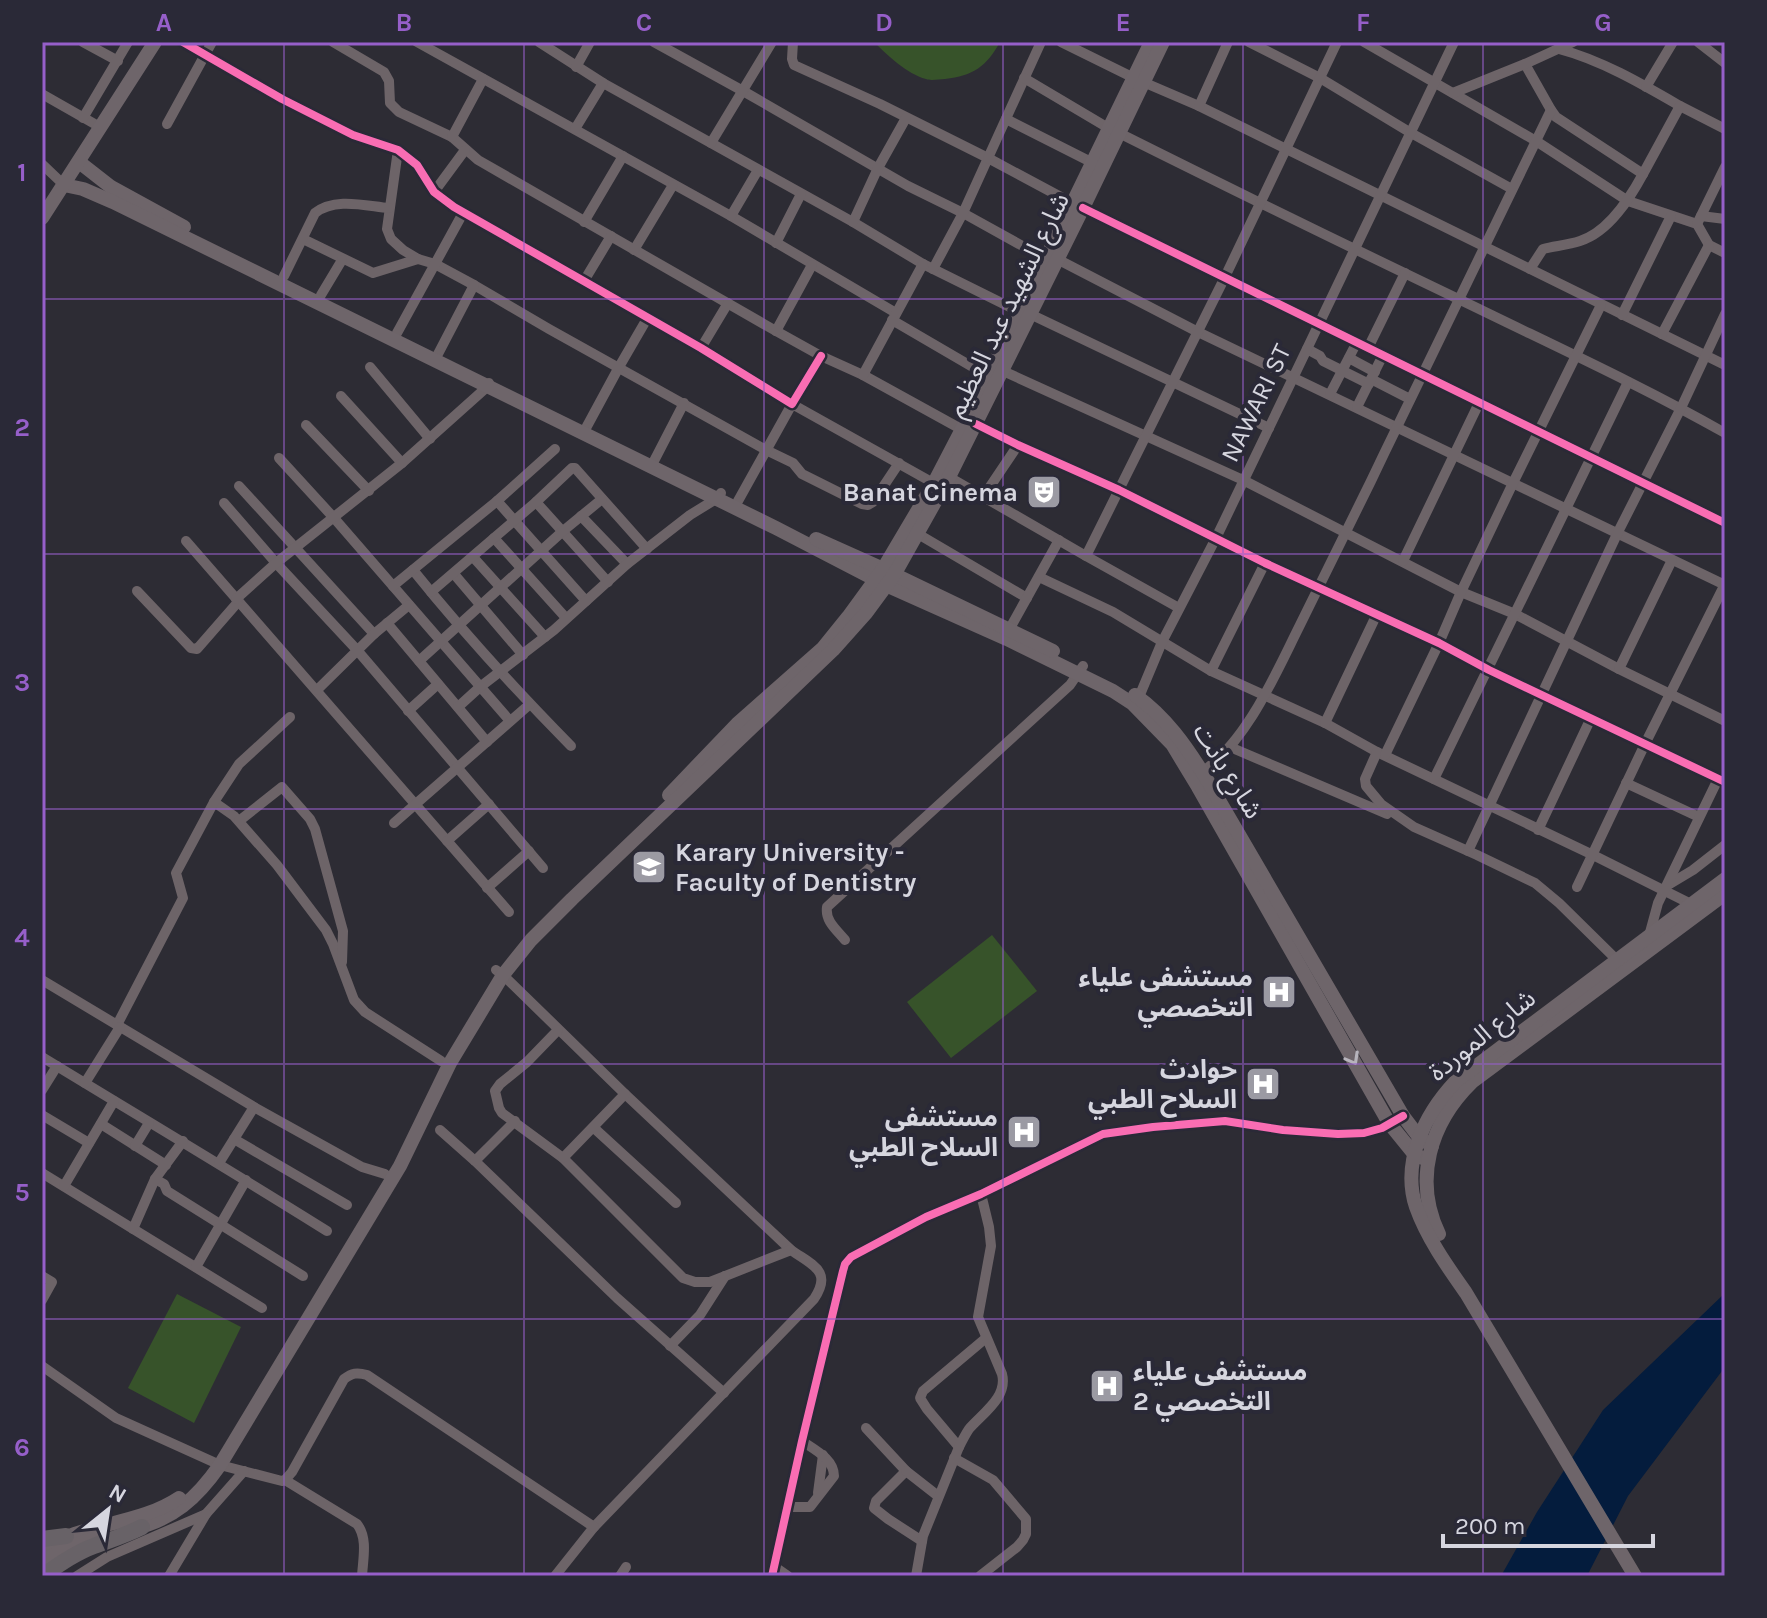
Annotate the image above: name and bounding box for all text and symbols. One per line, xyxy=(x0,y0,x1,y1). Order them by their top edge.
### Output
text: A xyxy=(156,7,172,38)
text: B xyxy=(396,7,412,38)
text: C xyxy=(636,7,652,38)
text: D xyxy=(875,7,893,38)
text: E xyxy=(1115,7,1131,38)
text: F xyxy=(1356,7,1370,38)
text: G xyxy=(1594,7,1612,38)
text: 1 xyxy=(17,157,27,188)
street label: شارع الشهيد عبد العظيم xyxy=(940,188,1079,424)
street label: NAWARI ST xyxy=(1214,339,1298,467)
text: 2 xyxy=(14,412,30,443)
theatre icon: Banat Cinema xyxy=(1025,473,1063,511)
place label: Banat Cinema xyxy=(843,477,1018,508)
text: 3 xyxy=(14,667,30,698)
street label: شارع بانت xyxy=(1184,717,1269,826)
place label: Karary University - Faculty of Dentistry xyxy=(675,837,916,898)
school or university icon: Karary University - Faculty of Dentistry xyxy=(630,848,668,886)
text: 4 xyxy=(14,922,30,953)
place label: مستشفى علياء التخصصي xyxy=(1079,962,1253,1028)
hospital icon: مستشفى علياء التخصصي xyxy=(1260,973,1298,1011)
street label: شارع الموردة xyxy=(1422,982,1544,1090)
one-way arrow xyxy=(1344,1050,1359,1065)
place label: حوادث السلاح الطبي xyxy=(1088,1054,1237,1120)
hospital icon: حوادث السلاح الطبي xyxy=(1244,1065,1282,1103)
place label: مستشفى السلاح الطبي xyxy=(849,1102,998,1168)
hospital icon: مستشفى السلاح الطبي xyxy=(1005,1113,1043,1151)
text: 5 xyxy=(14,1177,30,1208)
place label: مستشفى علياء التخصصي 2 xyxy=(1133,1356,1307,1422)
hospital icon: مستشفى علياء التخصصي 2 xyxy=(1088,1367,1126,1405)
text: 6 xyxy=(14,1432,30,1463)
north arrow xyxy=(68,1470,148,1550)
text: N xyxy=(104,1478,131,1509)
scale bar xyxy=(1443,1498,1653,1548)
text: 200 m xyxy=(1455,1512,1526,1540)

